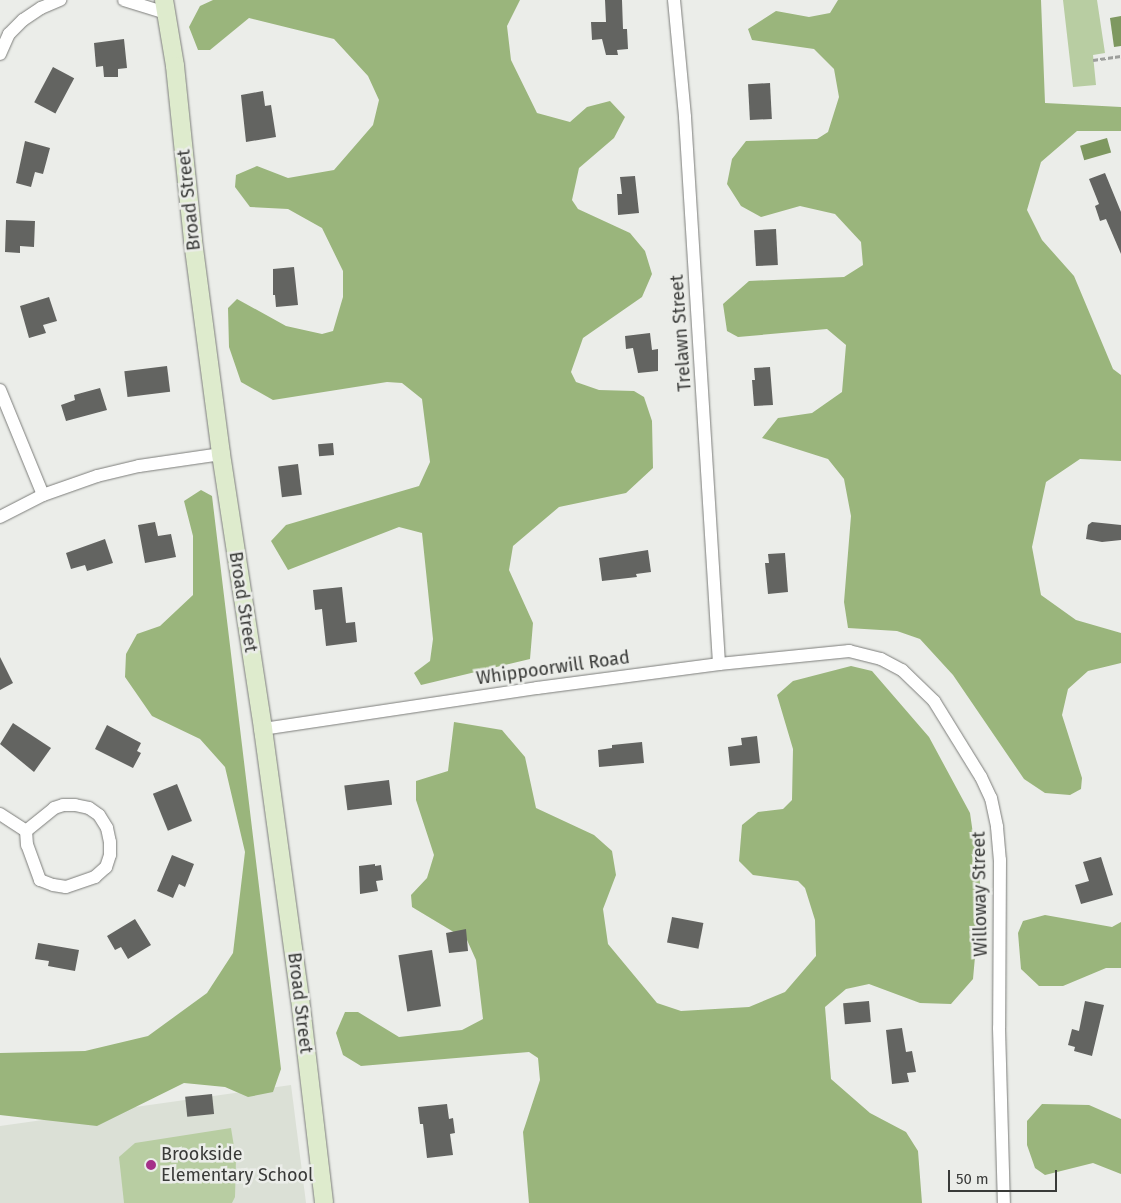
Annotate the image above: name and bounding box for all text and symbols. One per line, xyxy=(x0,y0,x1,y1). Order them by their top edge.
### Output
street label: Broad Street xyxy=(173,148,205,252)
street label: Trelawn Street xyxy=(666,274,696,392)
street label: Broad Street xyxy=(224,550,262,654)
street label: Whippoorwill Road xyxy=(475,647,631,689)
street label: Willoway Street xyxy=(968,831,992,957)
street label: Broad Street xyxy=(283,951,317,1055)
place label: Brookside Elementary School xyxy=(161,1144,313,1186)
marker: Brookside Elementary School xyxy=(145,1159,157,1171)
scale bar xyxy=(951,1160,1060,1192)
text: 50 m xyxy=(956,1170,989,1188)

